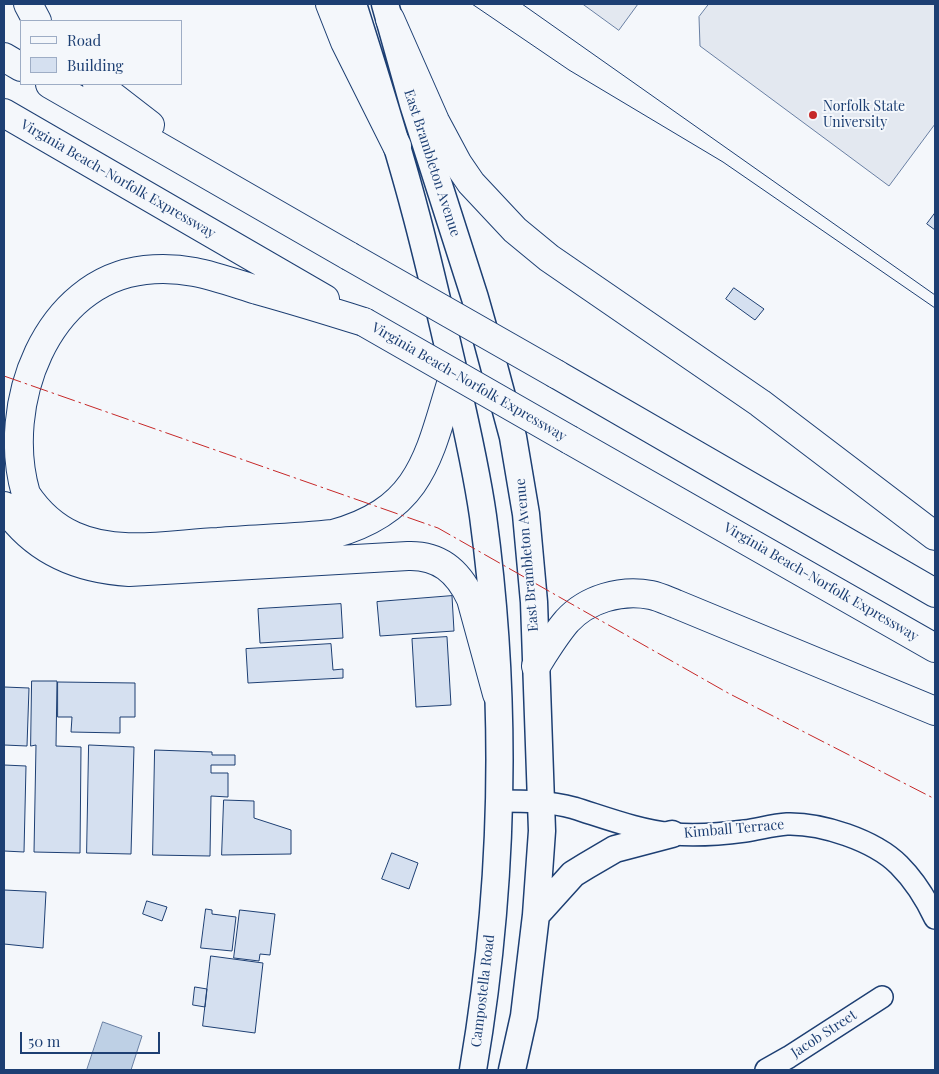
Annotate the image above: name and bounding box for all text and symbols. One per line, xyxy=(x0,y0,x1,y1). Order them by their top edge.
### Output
legend xyxy=(20,20,182,85)
text: Road xyxy=(67,30,101,50)
text: Building xyxy=(67,55,123,75)
street label: East Brambleton Avenue xyxy=(400,87,464,239)
place label: Norfolk State University xyxy=(823,99,905,132)
marker: Norfolk State University xyxy=(807,109,819,121)
street label: Virginia Beach-Norfolk Expressway xyxy=(17,116,219,242)
street label: Virginia Beach-Norfolk Expressway xyxy=(368,319,570,445)
street label: East Brambleton Avenue xyxy=(512,478,542,632)
street label: Virginia Beach-Norfolk Expressway xyxy=(720,519,922,645)
street label: Kimball Terrace xyxy=(683,816,785,842)
street label: Campostella Road xyxy=(468,934,498,1048)
street label: Jacob Street xyxy=(788,1007,860,1061)
scale bar xyxy=(22,1022,162,1054)
text: 50 m xyxy=(28,1031,60,1051)

